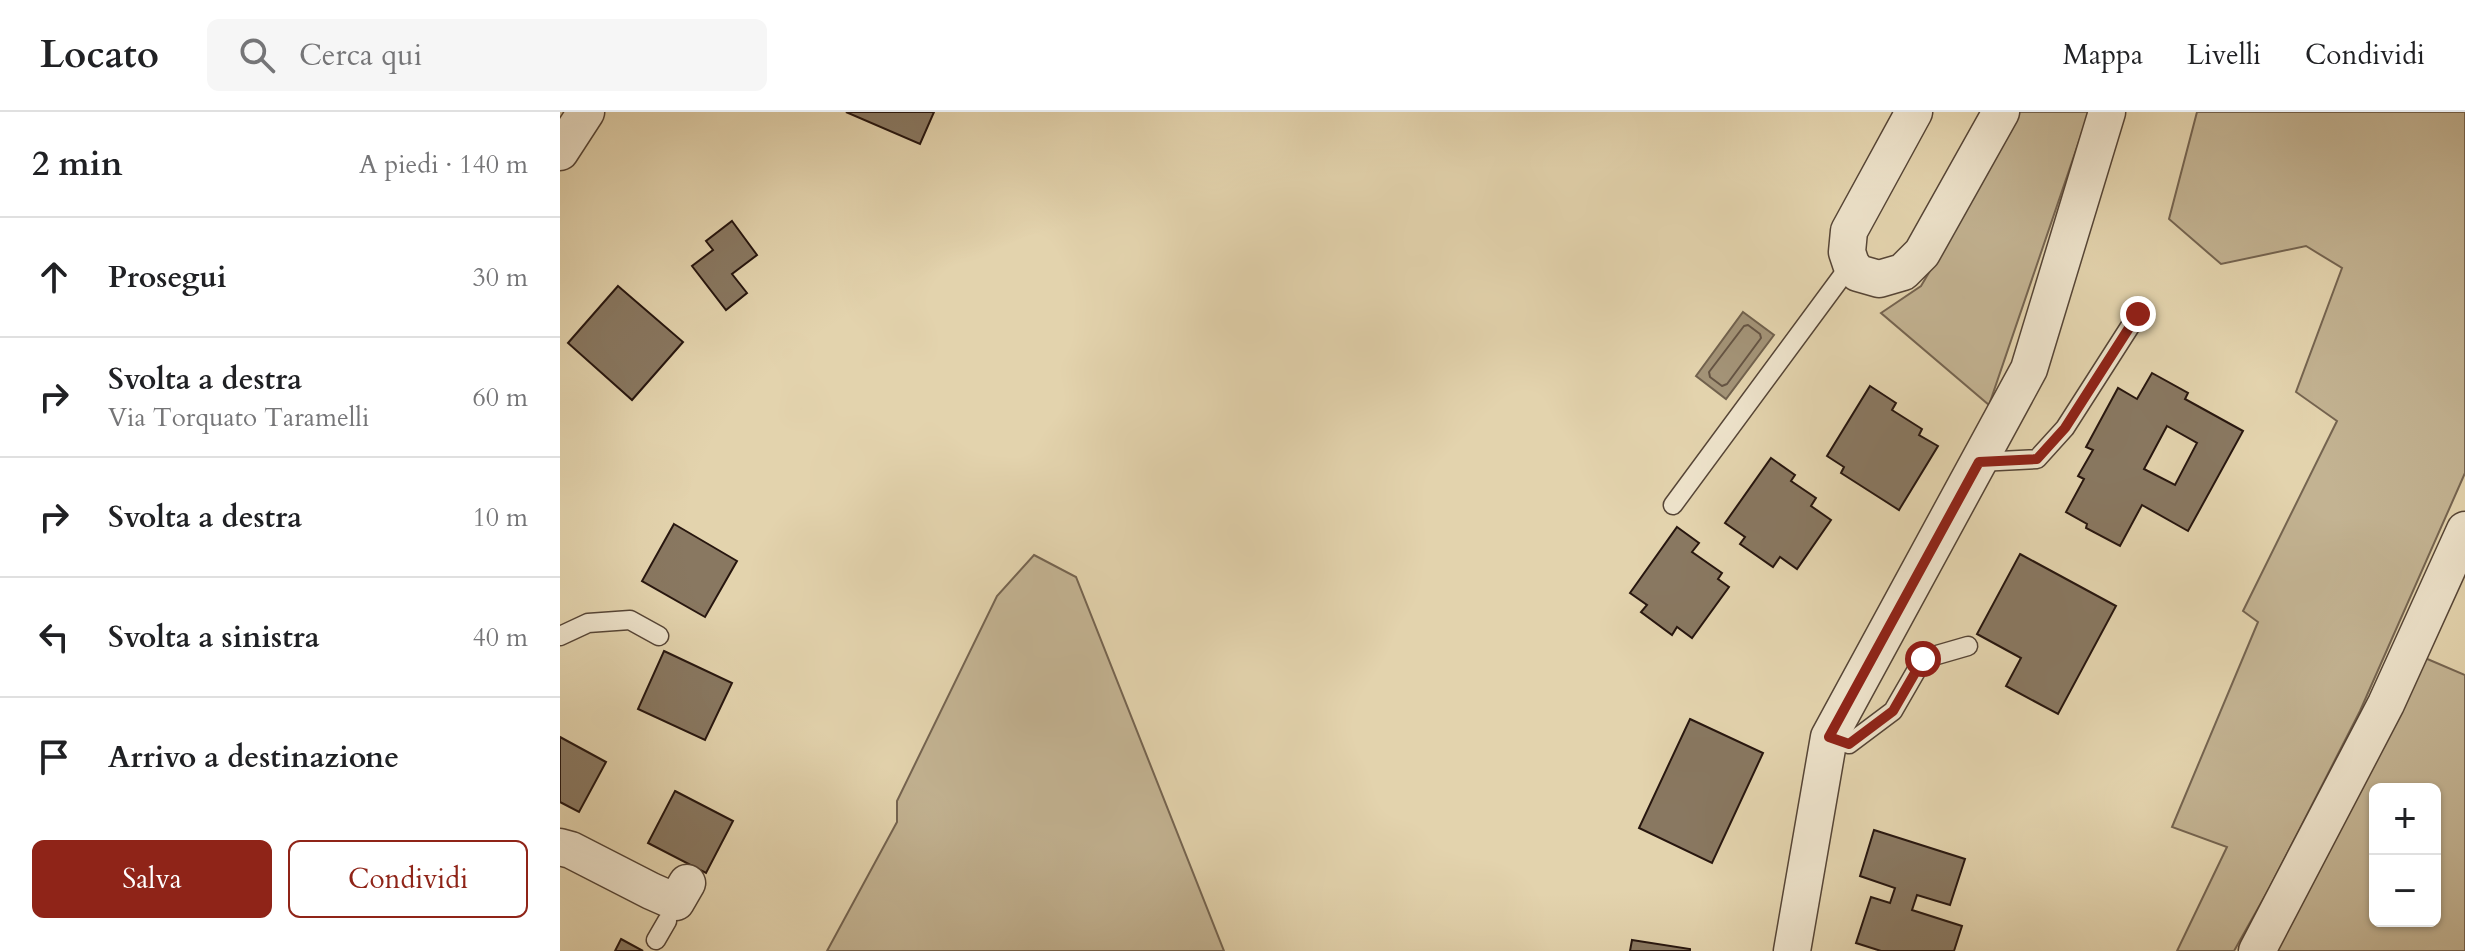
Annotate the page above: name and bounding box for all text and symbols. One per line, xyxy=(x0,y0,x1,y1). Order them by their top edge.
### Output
search box xyxy=(207,19,767,91)
text: Locato xyxy=(40,29,159,81)
icon: search xyxy=(235,33,279,77)
text: Cerca qui xyxy=(299,35,422,76)
text: Mappa xyxy=(2063,36,2143,74)
text: Livelli xyxy=(2187,36,2261,74)
text: Condividi xyxy=(2305,36,2425,74)
text: 2 min xyxy=(32,141,123,187)
text: A piedi · 140 m xyxy=(359,147,528,182)
icon: ahead xyxy=(32,255,76,299)
text: Prosegui xyxy=(108,257,227,298)
text: 30 m xyxy=(472,260,528,295)
route end xyxy=(2120,296,2156,332)
text: Svolta a destra xyxy=(108,359,302,400)
icon: right xyxy=(32,375,76,419)
text: 60 m xyxy=(472,380,528,415)
text: Via Torquato Taramelli xyxy=(108,400,369,435)
icon: right xyxy=(32,495,76,539)
text: Svolta a destra xyxy=(108,497,302,538)
text: 10 m xyxy=(472,500,528,535)
icon: left xyxy=(32,615,76,659)
text: Svolta a sinistra xyxy=(108,617,320,658)
text: 40 m xyxy=(472,620,528,655)
route start xyxy=(1905,641,1941,677)
icon: arrive xyxy=(32,735,76,779)
text: Arrivo a destinazione xyxy=(108,737,399,778)
map controls xyxy=(2369,783,2441,927)
button: + xyxy=(2369,783,2441,855)
button: Salva xyxy=(32,840,272,918)
button: Condividi xyxy=(288,840,528,918)
button: − xyxy=(2369,855,2441,927)

